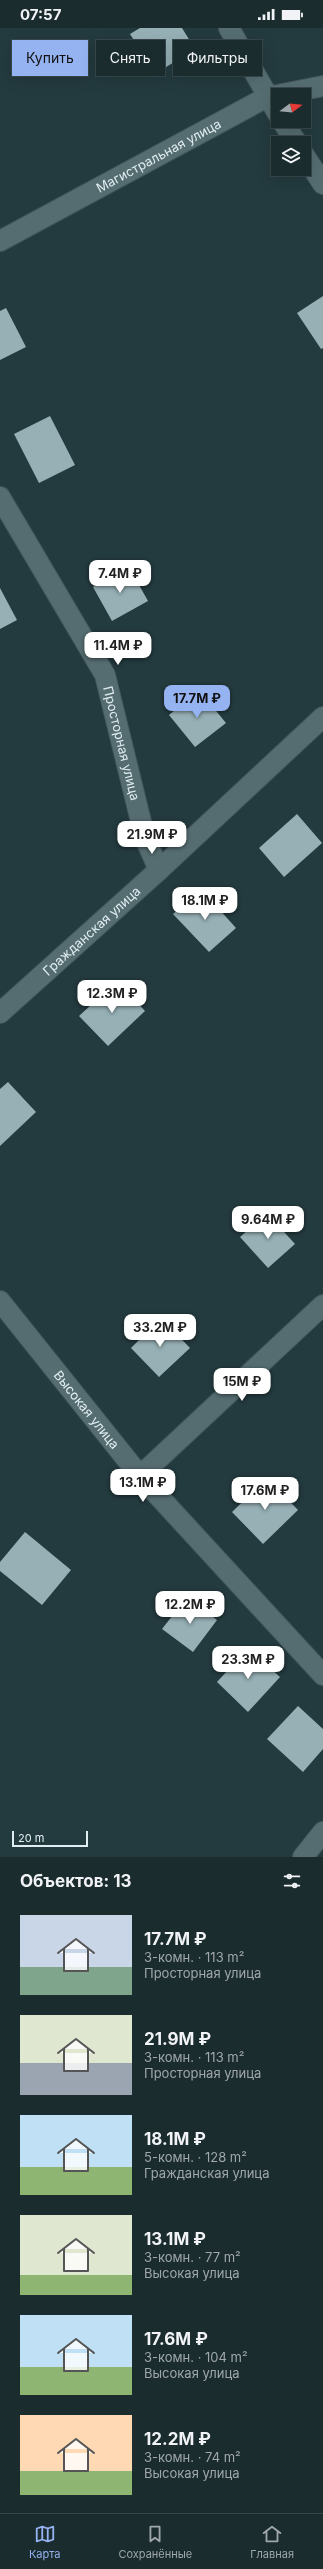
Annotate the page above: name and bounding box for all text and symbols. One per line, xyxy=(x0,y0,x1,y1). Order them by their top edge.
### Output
text: 07:57 xyxy=(20,5,61,24)
chip: Купить xyxy=(12,40,88,76)
chip: Снять xyxy=(96,40,165,76)
chip: Фильтры xyxy=(173,40,262,76)
north arrow xyxy=(271,88,311,128)
map controls xyxy=(271,88,311,176)
street label: Магистральная улица xyxy=(93,115,224,196)
button: layers xyxy=(271,136,311,176)
pin: 7.4M ₽ xyxy=(87,560,153,594)
text: 7.4M ₽ xyxy=(98,565,142,581)
pin: 11.4M ₽ xyxy=(81,632,155,666)
text: 11.4M ₽ xyxy=(93,637,143,653)
street label: Просторная улица xyxy=(100,684,144,802)
pin: 17.7M ₽ xyxy=(160,685,234,719)
text: 17.7M ₽ xyxy=(173,690,221,706)
pin: 21.9M ₽ xyxy=(115,821,189,855)
text: 21.9M ₽ xyxy=(126,826,178,842)
street label: Гражданская улица xyxy=(39,883,143,979)
pin: 18.1M ₽ xyxy=(168,887,242,921)
text: 18.1M ₽ xyxy=(181,892,229,908)
pin: 12.3M ₽ xyxy=(75,980,149,1014)
text: 12.3M ₽ xyxy=(86,985,138,1001)
pin: 9.64M ₽ xyxy=(231,1206,305,1240)
text: 9.64M ₽ xyxy=(241,1211,295,1227)
pin: 33.2M ₽ xyxy=(123,1314,197,1348)
text: 33.2M ₽ xyxy=(133,1319,187,1335)
street label: Высокая улица xyxy=(51,1367,123,1452)
pin: 15M ₽ xyxy=(214,1368,270,1402)
text: 15M ₽ xyxy=(223,1373,261,1389)
pin: 13.1M ₽ xyxy=(106,1469,180,1503)
text: 13.1M ₽ xyxy=(119,1474,167,1490)
pin: 17.6M ₽ xyxy=(228,1477,302,1511)
text: 17.6M ₽ xyxy=(241,1482,289,1498)
pin: 12.2M ₽ xyxy=(153,1591,227,1625)
text: 12.2M ₽ xyxy=(164,1596,216,1612)
pin: 23.3M ₽ xyxy=(211,1646,285,1680)
text: 23.3M ₽ xyxy=(221,1651,275,1667)
scale bar xyxy=(12,1829,88,1848)
text: 20 m xyxy=(18,1831,44,1845)
icon: filters xyxy=(281,1870,303,1892)
text: Объектов: 13 xyxy=(20,1871,132,1891)
text: 17.7M ₽ xyxy=(144,1929,207,1949)
icon: home xyxy=(52,1931,100,1979)
text: 3-комн. · 113 m² xyxy=(144,1949,244,1965)
text: Просторная улица xyxy=(144,1965,261,1981)
text: 21.9M ₽ xyxy=(144,2029,211,2049)
icon: home xyxy=(52,2031,100,2079)
text: 3-комн. · 113 m² xyxy=(144,2049,244,2065)
text: Просторная улица xyxy=(144,2065,261,2081)
text: 18.1M ₽ xyxy=(144,2129,206,2149)
icon: home xyxy=(52,2131,100,2179)
text: 5-комн. · 128 m² xyxy=(144,2149,247,2165)
text: Гражданская улица xyxy=(144,2165,269,2181)
text: 13.1M ₽ xyxy=(144,2229,206,2249)
icon: home xyxy=(52,2231,100,2279)
text: 3-комн. · 77 m² xyxy=(144,2249,241,2265)
text: Высокая улица xyxy=(144,2265,239,2281)
text: 17.6M ₽ xyxy=(144,2329,208,2349)
icon: home xyxy=(52,2331,100,2379)
text: 3-комн. · 104 m² xyxy=(144,2349,248,2365)
text: Высокая улица xyxy=(144,2365,239,2381)
text: 12.2M ₽ xyxy=(144,2429,211,2449)
icon: home xyxy=(52,2431,100,2479)
text: 3-комн. · 74 m² xyxy=(144,2449,241,2465)
text: Высокая улица xyxy=(144,2465,239,2481)
tab: Карта xyxy=(29,2523,61,2561)
tab: Сохранённые xyxy=(118,2523,192,2561)
tab: Главная xyxy=(250,2523,294,2561)

